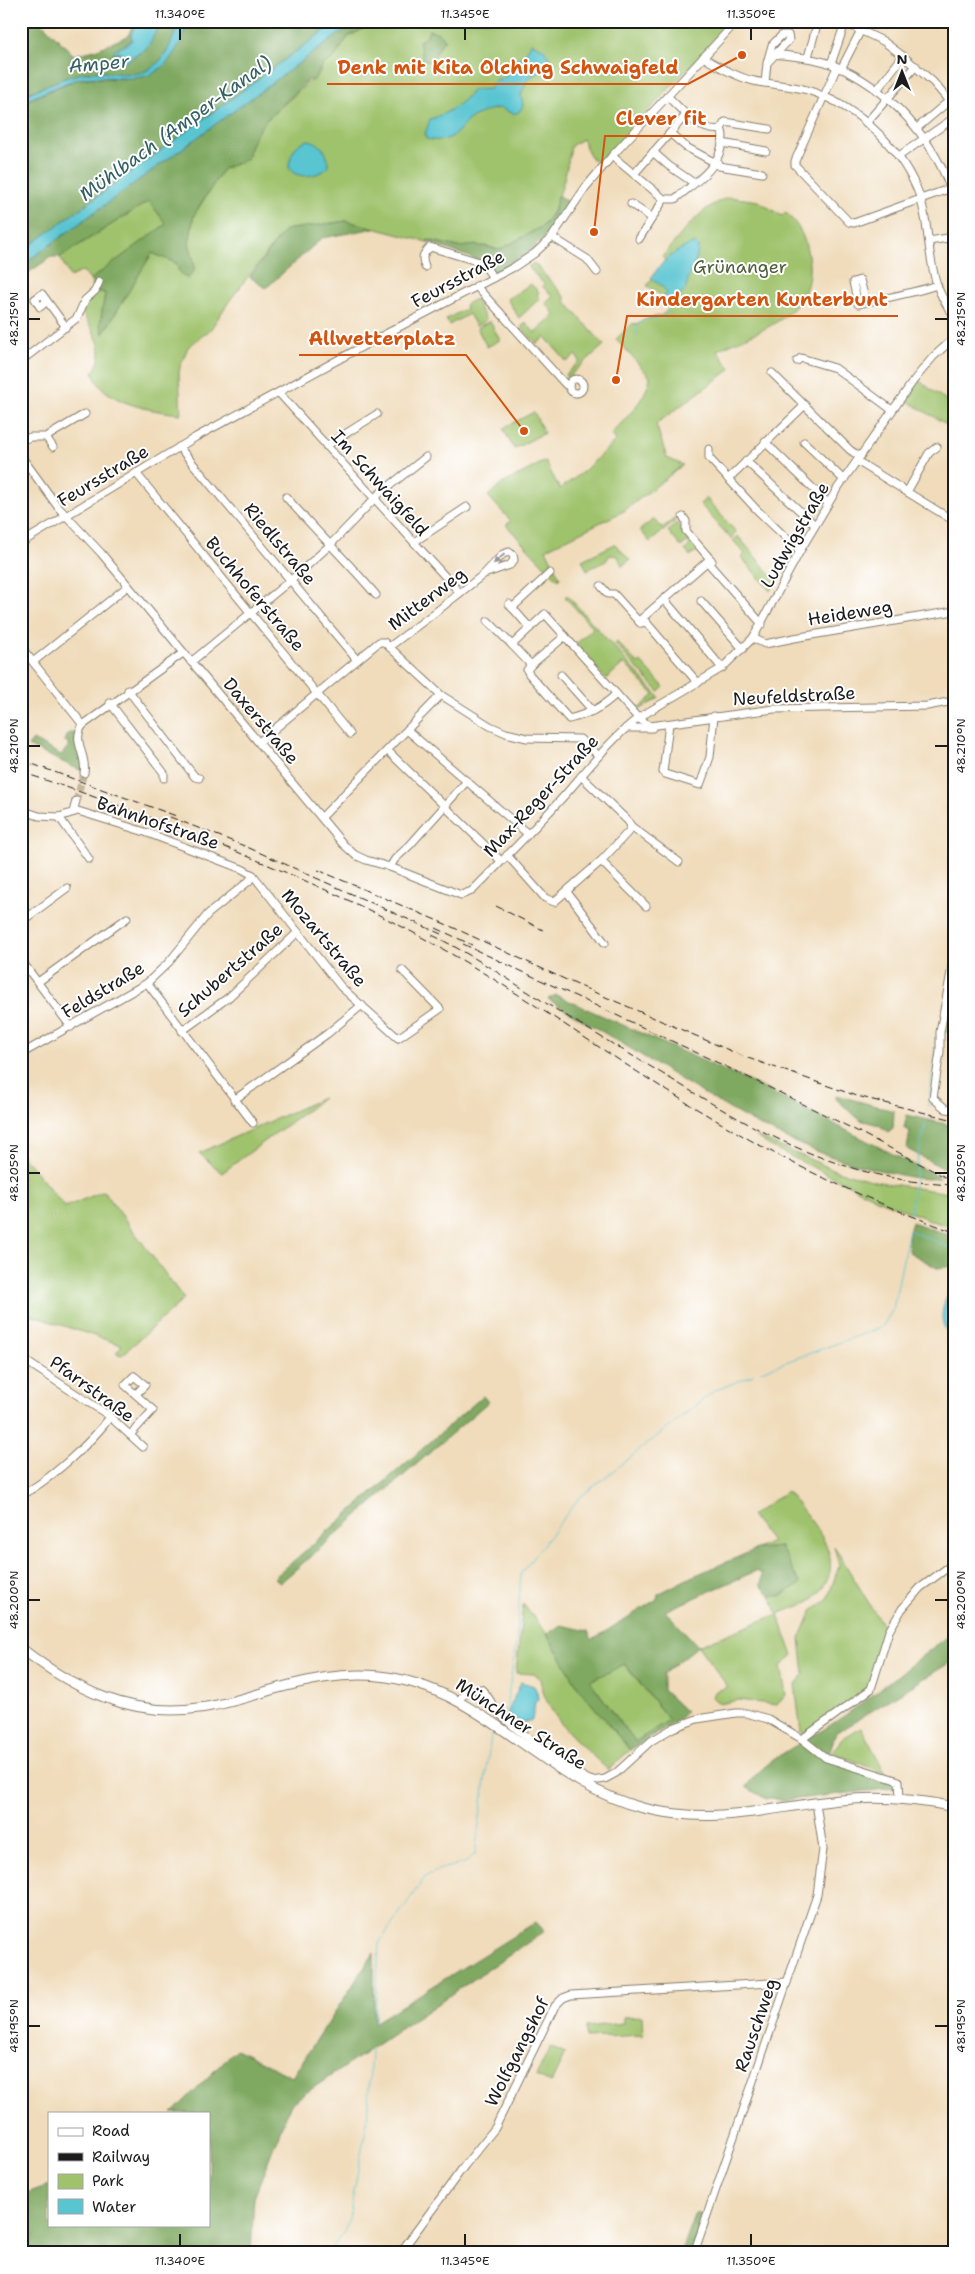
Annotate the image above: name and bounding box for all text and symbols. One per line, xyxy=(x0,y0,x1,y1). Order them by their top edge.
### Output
text: 11.340°E xyxy=(155,6,205,22)
text: 11.345°E xyxy=(441,6,489,22)
text: 11.350°E xyxy=(726,6,776,22)
water label: Amper xyxy=(68,48,131,79)
north arrow xyxy=(878,48,928,98)
water label: Mühlbach (Amper-Kanal) xyxy=(74,50,277,207)
callout: Denk mit Kita Olching Schwaigfeld xyxy=(327,50,688,84)
text: N xyxy=(896,50,908,68)
text: Denk mit Kita Olching Schwaigfeld xyxy=(337,55,679,80)
callout: Clever fit xyxy=(605,102,716,136)
text: Clever fit xyxy=(616,106,706,131)
street label: Feursstraße xyxy=(407,244,509,314)
park label: Grünanger xyxy=(693,255,787,279)
callout: Kindergarten Kunterbunt xyxy=(627,282,898,316)
text: Kindergarten Kunterbunt xyxy=(636,287,888,312)
text: 48.215°N xyxy=(6,292,22,346)
text: 48.215°N xyxy=(953,292,969,346)
callout: Allwetterplatz xyxy=(299,321,466,355)
text: Allwetterplatz xyxy=(308,326,456,351)
street label: Im Schwaigfeld xyxy=(326,425,434,541)
street label: Feursstraße xyxy=(53,439,153,513)
street label: Ludwigstraße xyxy=(755,478,835,592)
street label: Riedlstraße xyxy=(238,498,322,590)
street label: Buchhoferstraße xyxy=(200,532,310,656)
one-way arrow xyxy=(494,553,506,565)
street label: Mitterweg xyxy=(383,562,471,636)
street label: Heideweg xyxy=(806,594,894,632)
street label: Daxerstraße xyxy=(218,673,304,769)
street label: Neufeldstraße xyxy=(732,681,856,711)
text: 48.210°N xyxy=(6,718,22,774)
text: 48.210°N xyxy=(953,718,969,774)
street label: Max-Reger-Straße xyxy=(478,730,604,862)
street label: Bahnhofstraße xyxy=(94,791,222,855)
street label: Mozartstraße xyxy=(276,884,372,992)
street label: Schubertstraße xyxy=(172,917,288,1023)
street label: Feldstraße xyxy=(57,956,149,1024)
text: 48.205°N xyxy=(6,1144,22,1202)
text: 48.205°N xyxy=(953,1144,969,1202)
street label: Pfarrstraße xyxy=(45,1350,139,1428)
text: 48.200°N xyxy=(6,1570,22,1630)
text: 48.200°N xyxy=(953,1570,969,1630)
street label: Münchner Straße xyxy=(451,1673,591,1775)
street label: Rauschweg xyxy=(729,1975,783,2075)
street label: Wolfgangshof xyxy=(479,1993,555,2111)
text: 48.195°N xyxy=(6,1999,22,2053)
text: 48.195°N xyxy=(953,1999,969,2053)
legend xyxy=(48,2112,210,2226)
text: Road xyxy=(92,2121,130,2141)
text: Railway xyxy=(92,2147,150,2167)
text: Park xyxy=(92,2171,124,2191)
text: Water xyxy=(92,2197,136,2217)
text: 11.340°E xyxy=(155,2253,205,2269)
text: 11.345°E xyxy=(441,2253,489,2269)
text: 11.350°E xyxy=(726,2253,776,2269)

